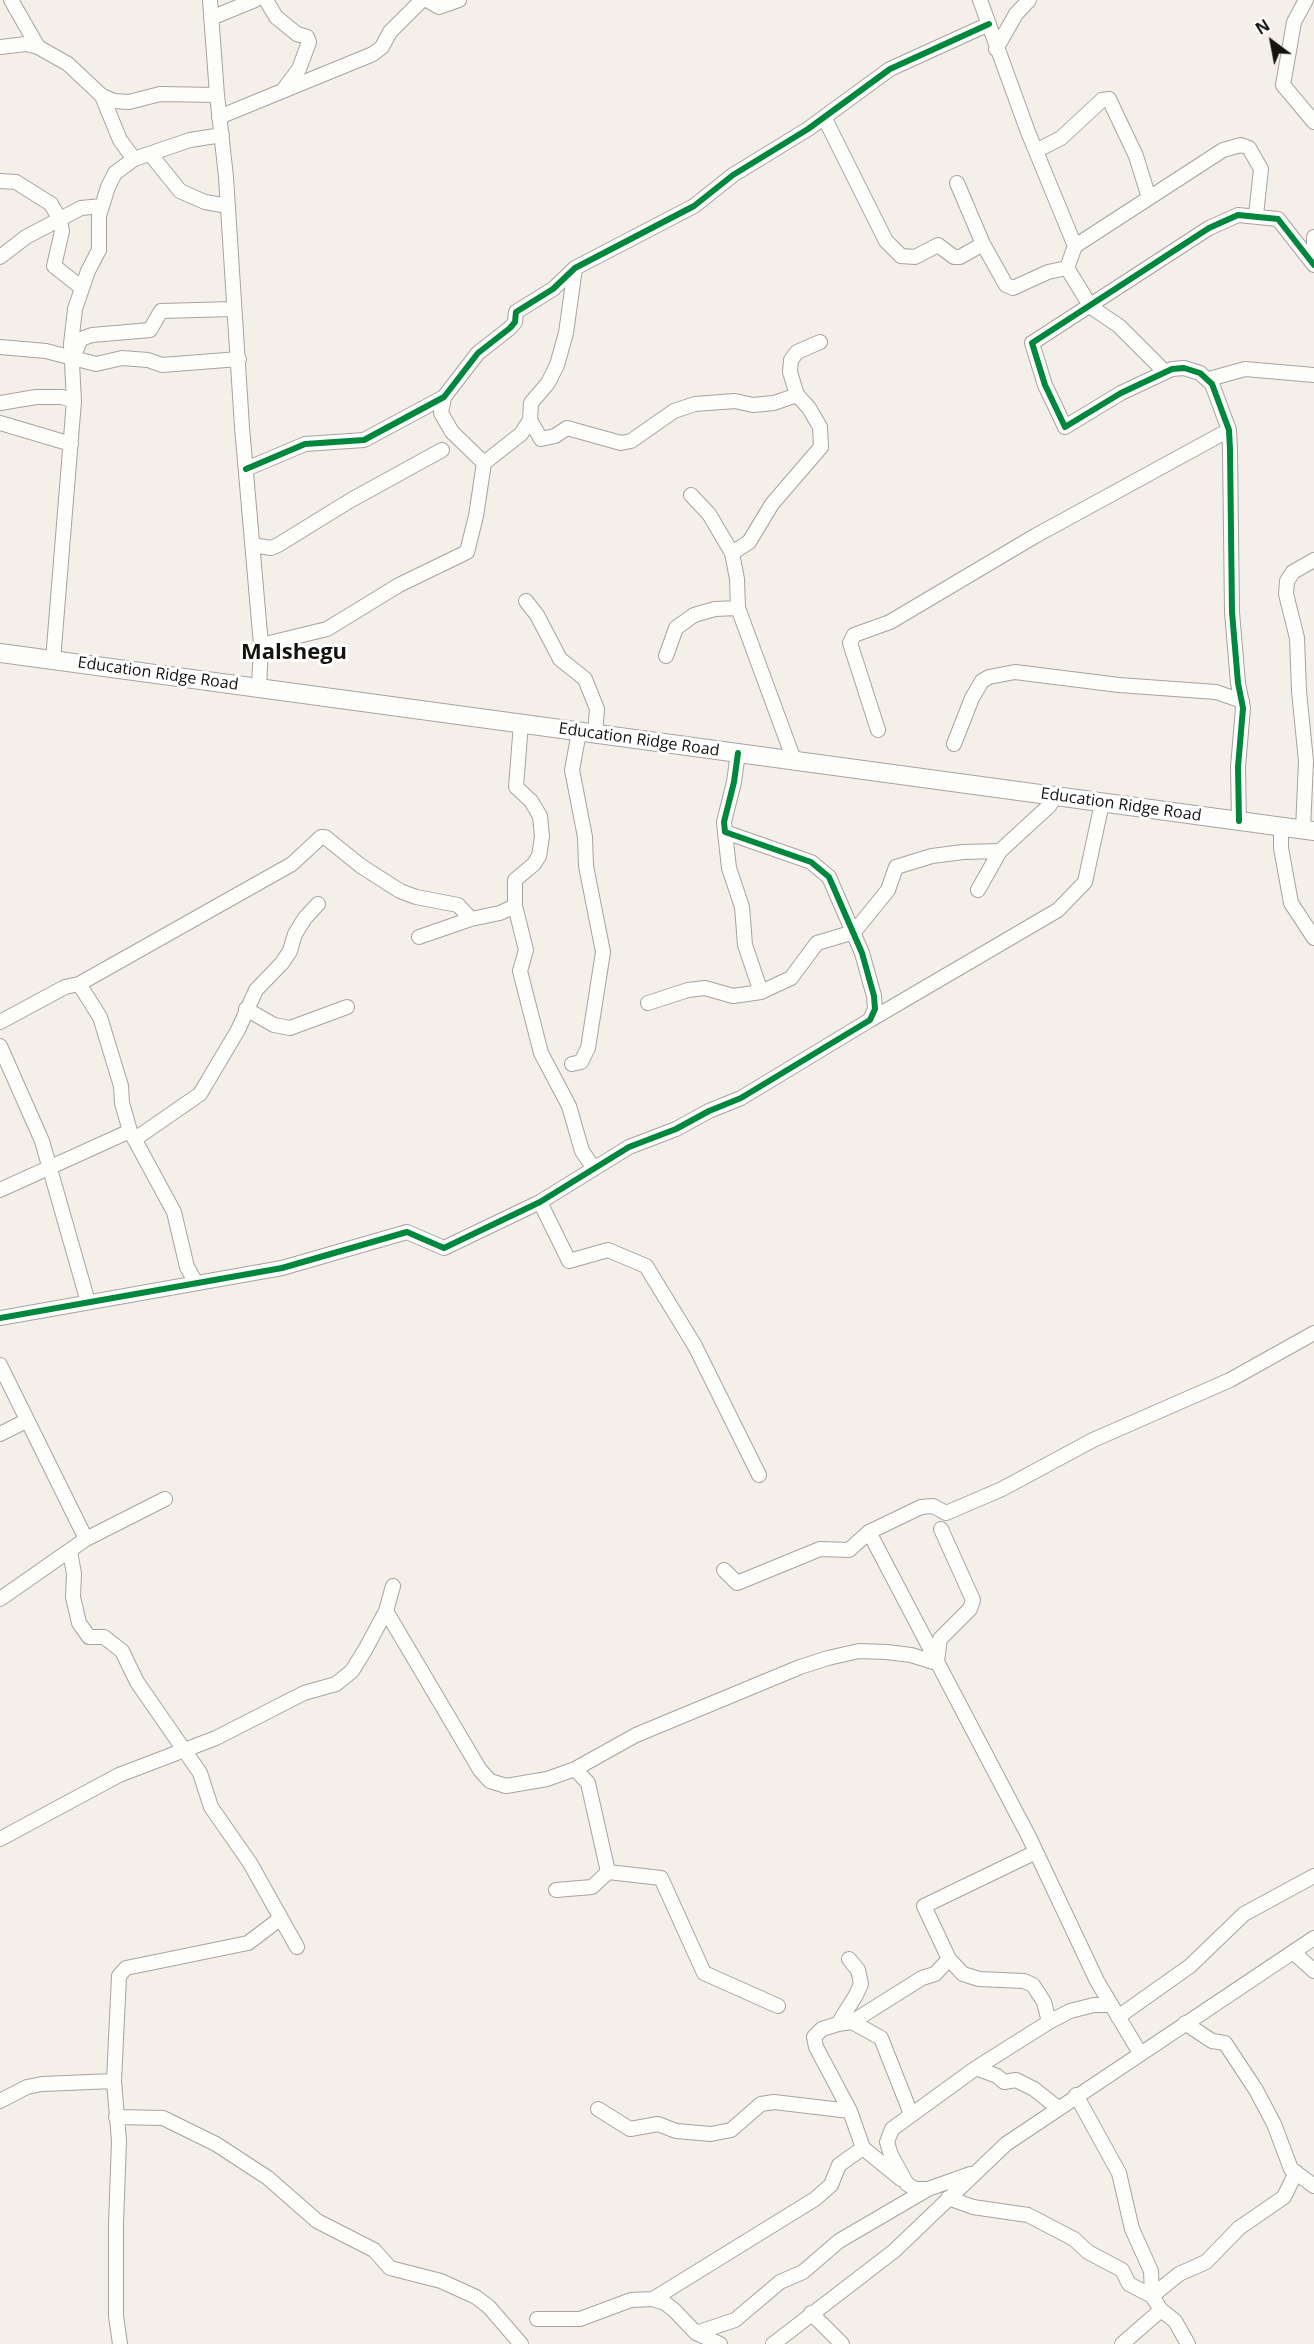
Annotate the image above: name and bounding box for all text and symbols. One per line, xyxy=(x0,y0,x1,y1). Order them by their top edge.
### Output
north arrow xyxy=(1242,12,1302,72)
text: N xyxy=(1251,14,1274,40)
district label: Malshegu xyxy=(241,640,347,666)
street label: Education Ridge Road xyxy=(76,653,240,695)
street label: Education Ridge Road xyxy=(557,719,721,761)
street label: Education Ridge Road xyxy=(1039,784,1203,826)

